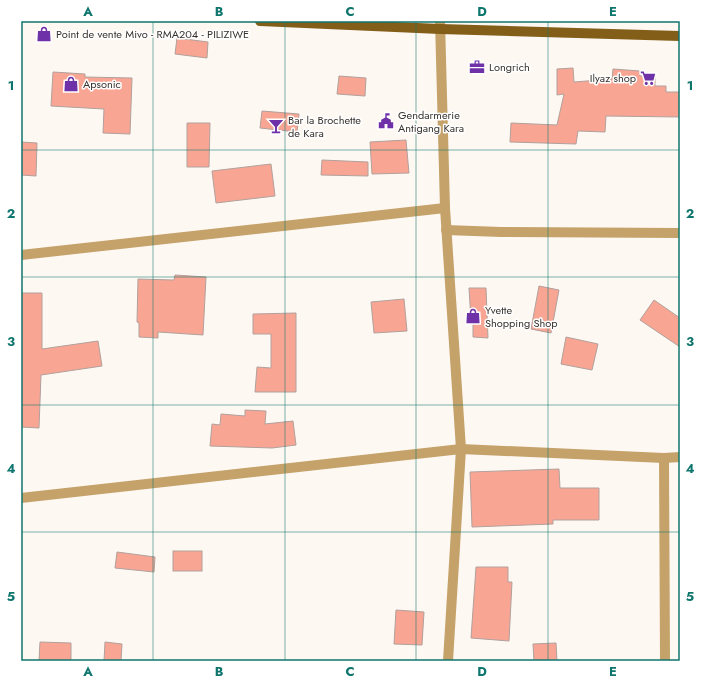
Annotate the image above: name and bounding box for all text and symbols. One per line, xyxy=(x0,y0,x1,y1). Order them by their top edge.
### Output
text: A xyxy=(82,2,93,21)
text: B xyxy=(215,2,224,21)
text: C xyxy=(345,2,355,21)
text: D xyxy=(477,2,487,21)
text: E xyxy=(609,2,617,21)
shop icon: Point de vente Mivo - RMA204 - PILIZIWE xyxy=(35,25,53,43)
place label: Point de vente Mivo - RMA204 - PILIZIWE xyxy=(56,26,249,42)
office icon: Longrich xyxy=(468,58,486,76)
place label: Longrich xyxy=(489,59,530,75)
supermarket icon: Ilyaz shop xyxy=(639,69,657,87)
place label: Ilyaz shop xyxy=(590,70,636,86)
shop icon: Apsonic xyxy=(62,75,80,93)
text: 1 xyxy=(8,76,14,95)
place label: Apsonic xyxy=(83,76,121,92)
text: 1 xyxy=(687,76,693,95)
place label: Gendarmerie Antigang Kara xyxy=(398,107,464,136)
place label: Bar la Brochette de Kara xyxy=(288,112,361,141)
public building icon: Gendarmerie Antigang Kara xyxy=(377,112,395,130)
bar icon: Bar la Brochette de Kara xyxy=(267,117,285,135)
text: 2 xyxy=(7,204,15,223)
text: 2 xyxy=(686,204,694,223)
place label: Yvette Shopping Shop xyxy=(485,302,558,331)
shop icon: Yvette Shopping Shop xyxy=(464,307,482,325)
text: 3 xyxy=(7,332,15,351)
text: 3 xyxy=(686,332,694,351)
text: 4 xyxy=(6,459,16,478)
text: 4 xyxy=(685,459,695,478)
text: 5 xyxy=(7,587,15,606)
text: 5 xyxy=(686,587,694,606)
text: A xyxy=(82,662,93,681)
text: B xyxy=(215,662,224,681)
text: C xyxy=(345,662,355,681)
text: D xyxy=(477,662,487,681)
text: E xyxy=(609,662,617,681)

